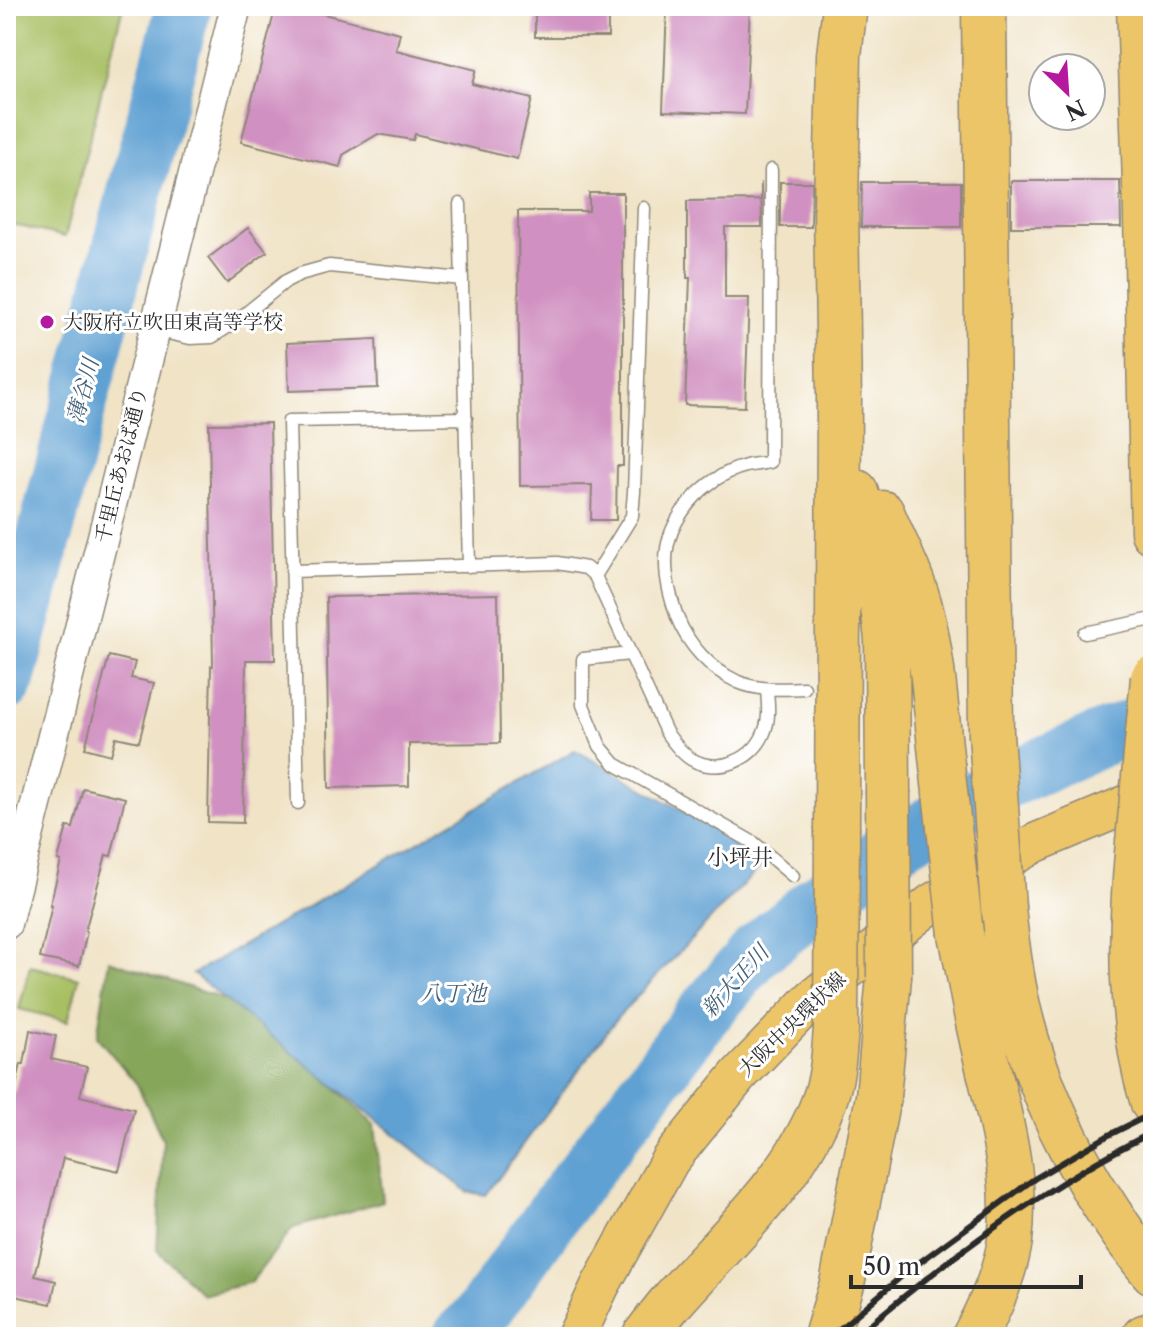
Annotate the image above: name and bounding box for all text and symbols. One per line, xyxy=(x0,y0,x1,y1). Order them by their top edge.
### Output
north arrow xyxy=(1027,52,1107,132)
text: N xyxy=(1061,93,1090,126)
place label: 大阪府立吹田東高等学校 xyxy=(63,310,283,334)
marker: 大阪府立吹田東高等学校 xyxy=(38,313,56,331)
water label: 薄谷川 xyxy=(61,354,105,426)
street label: 千里丘あおば通り xyxy=(90,384,152,546)
district label: 小坪井 xyxy=(707,844,773,871)
water label: 新大正川 xyxy=(696,938,776,1023)
street label: 大阪中央環状線 xyxy=(733,967,851,1081)
water label: 八丁池 xyxy=(420,980,489,1007)
scale bar xyxy=(851,1239,1081,1289)
text: 50 m xyxy=(863,1252,920,1281)

